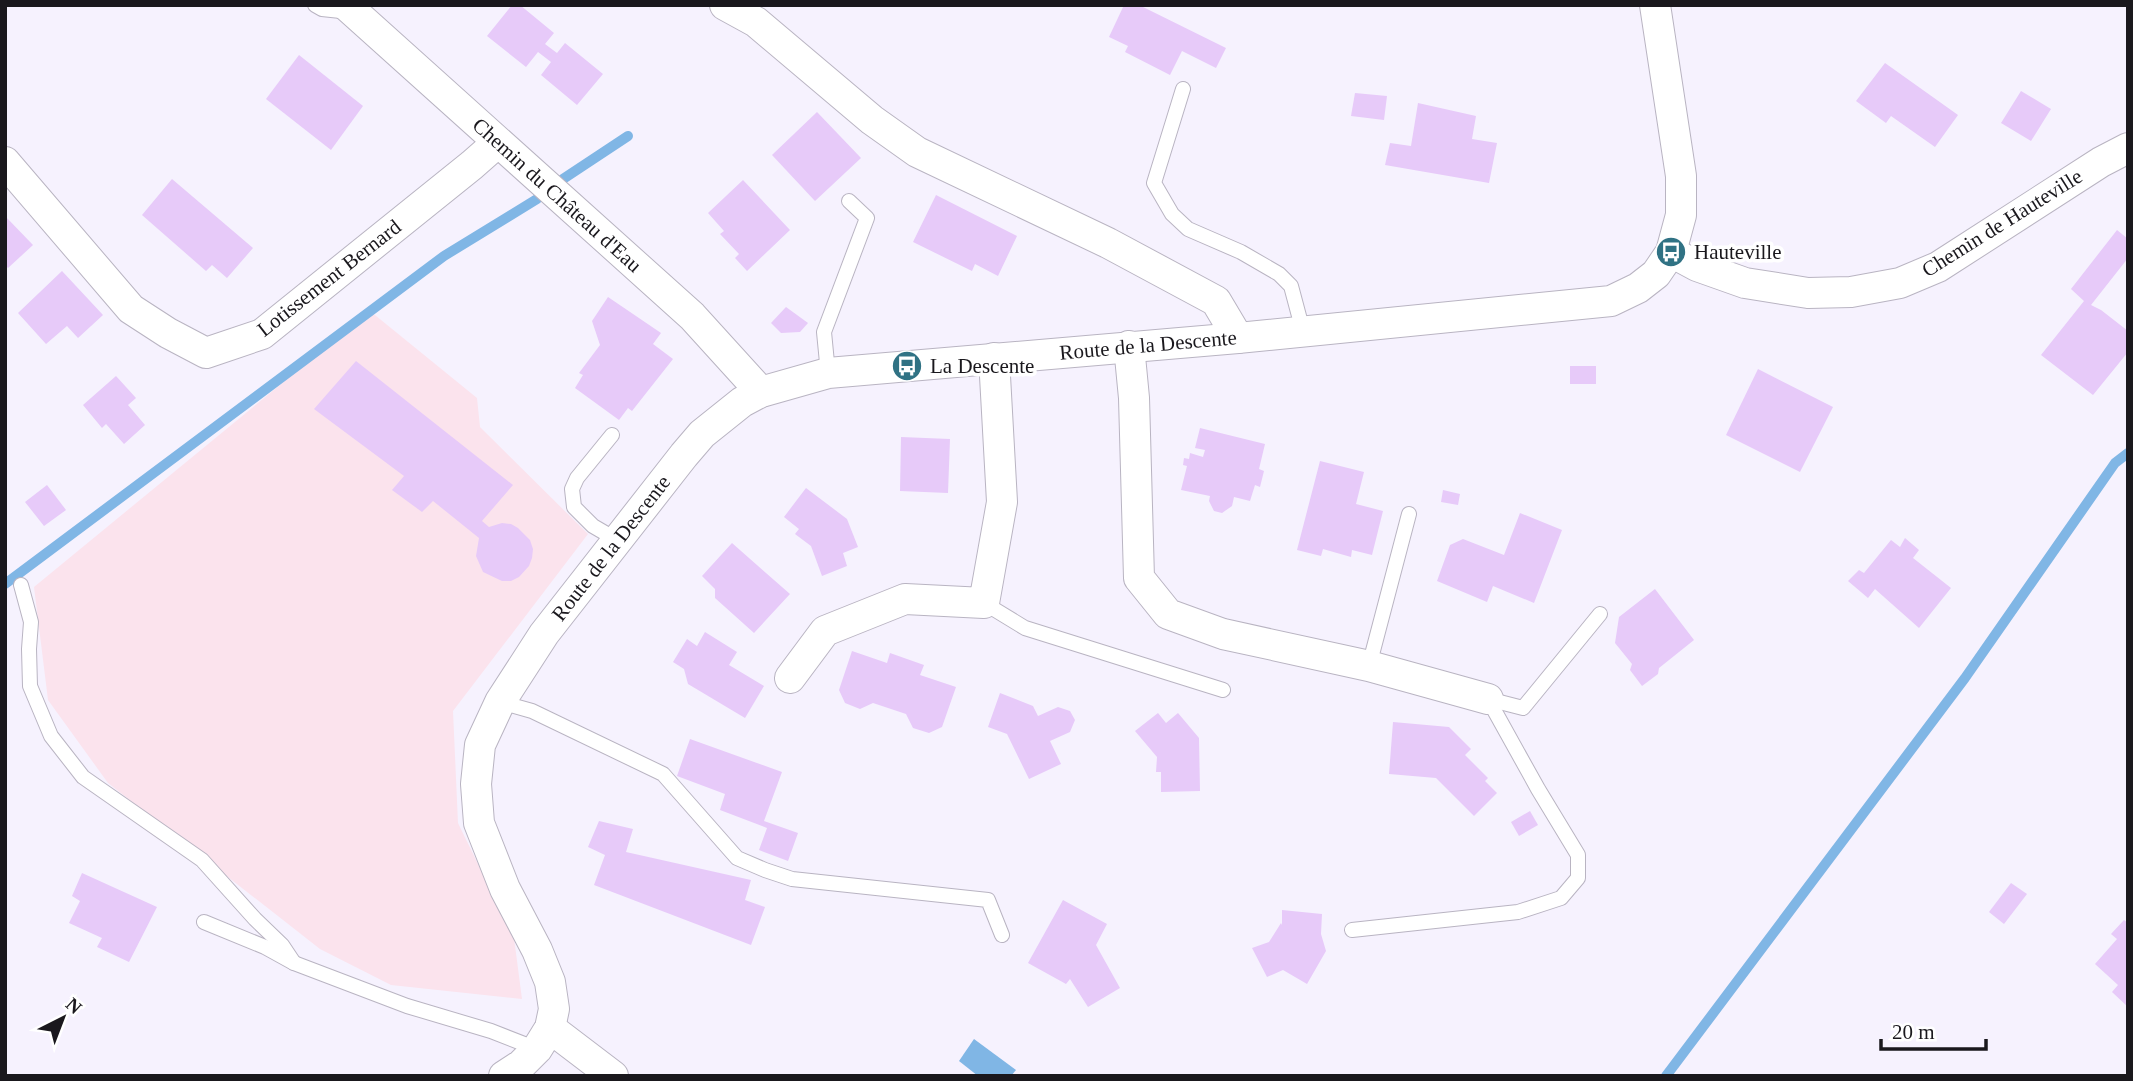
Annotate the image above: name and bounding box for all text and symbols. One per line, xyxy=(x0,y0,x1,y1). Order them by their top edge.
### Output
street label: Chemin du Château d'Eau xyxy=(468,113,647,278)
street label: Chemin de Hauteville xyxy=(1917,164,2087,282)
street label: Lotissement Bernard xyxy=(252,214,406,341)
bus stop icon: Hauteville xyxy=(1654,235,1688,269)
place label: Hauteville xyxy=(1694,240,1781,264)
street label: Route de la Descente xyxy=(1058,325,1238,365)
bus stop icon: La Descente xyxy=(890,349,924,383)
place label: La Descente xyxy=(930,354,1034,378)
street label: Route de la Descente xyxy=(547,471,675,625)
north arrow xyxy=(28,983,98,1053)
text: N xyxy=(62,993,86,1018)
scale bar xyxy=(1881,1007,1986,1052)
text: 20 m xyxy=(1892,1020,1935,1044)

